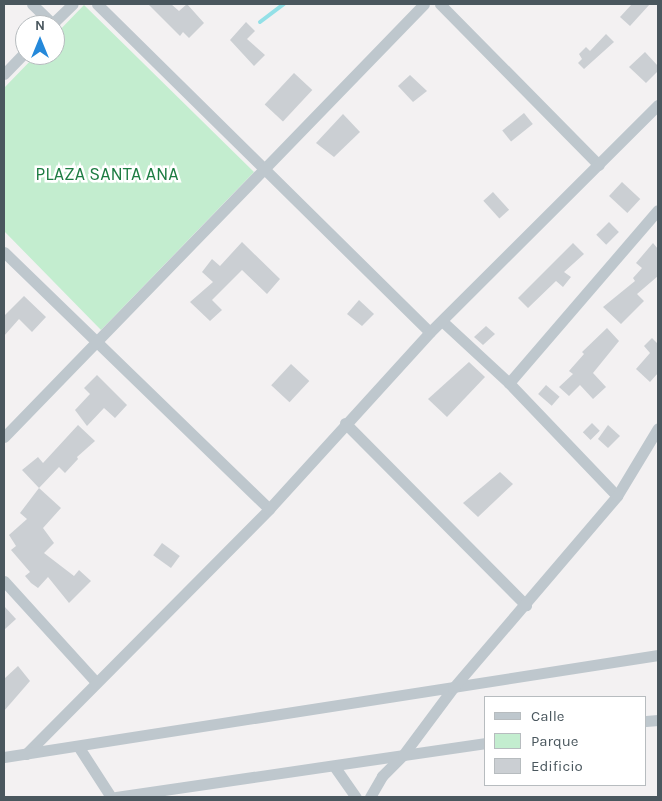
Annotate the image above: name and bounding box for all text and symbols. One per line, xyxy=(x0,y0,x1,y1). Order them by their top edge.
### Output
north arrow xyxy=(15,15,65,65)
text: N xyxy=(35,17,45,34)
park label: PLAZA SANTA ANA xyxy=(35,163,179,185)
legend xyxy=(484,696,647,786)
text: Calle xyxy=(531,707,565,725)
text: Parque xyxy=(531,732,579,750)
text: Edificio xyxy=(531,757,583,775)

